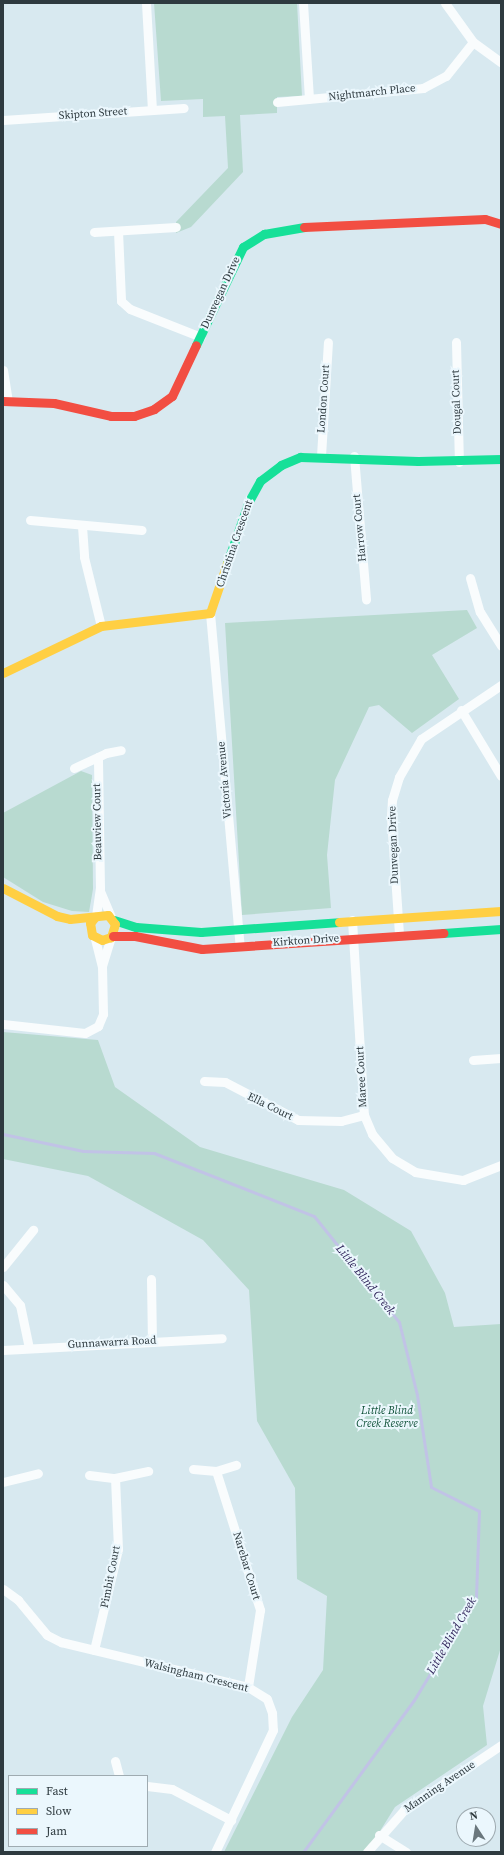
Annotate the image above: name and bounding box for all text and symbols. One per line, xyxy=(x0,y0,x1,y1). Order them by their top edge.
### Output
street label: Nightmarch Place xyxy=(328,82,416,104)
street label: Skipton Street xyxy=(58,105,128,123)
street label: Dunvegan Drive xyxy=(198,255,244,331)
street label: London Court xyxy=(315,364,333,434)
street label: Dougal Court xyxy=(449,369,465,435)
street label: Harrow Court xyxy=(350,494,370,562)
street label: Christina Crescent xyxy=(214,499,256,589)
street label: Victoria Avenue xyxy=(215,741,235,819)
street label: Beauview Court xyxy=(91,783,105,861)
street label: Dunvegan Drive xyxy=(386,806,402,884)
street label: Kirkton Drive xyxy=(272,932,340,950)
street label: Maree Court xyxy=(354,1046,370,1108)
street label: Ella Court xyxy=(245,1090,295,1124)
water label: Little Blind Creek xyxy=(332,1242,398,1318)
street label: Gunnawarra Road xyxy=(67,1334,157,1352)
park label: Little Blind Creek Reserve xyxy=(356,1405,418,1431)
street label: Narebar Court xyxy=(229,1530,263,1602)
street label: Pimbit Court xyxy=(98,1545,124,1609)
water label: Little Blind Creek xyxy=(424,1595,480,1677)
street label: Walsingham Crescent xyxy=(143,1657,249,1695)
street label: Manning Avenue xyxy=(402,1758,478,1816)
legend xyxy=(8,1775,148,1847)
text: Fast xyxy=(46,1783,68,1799)
text: Slow xyxy=(46,1803,71,1819)
north arrow xyxy=(456,1807,496,1847)
text: N xyxy=(468,1808,479,1824)
text: Jam xyxy=(46,1823,67,1839)

